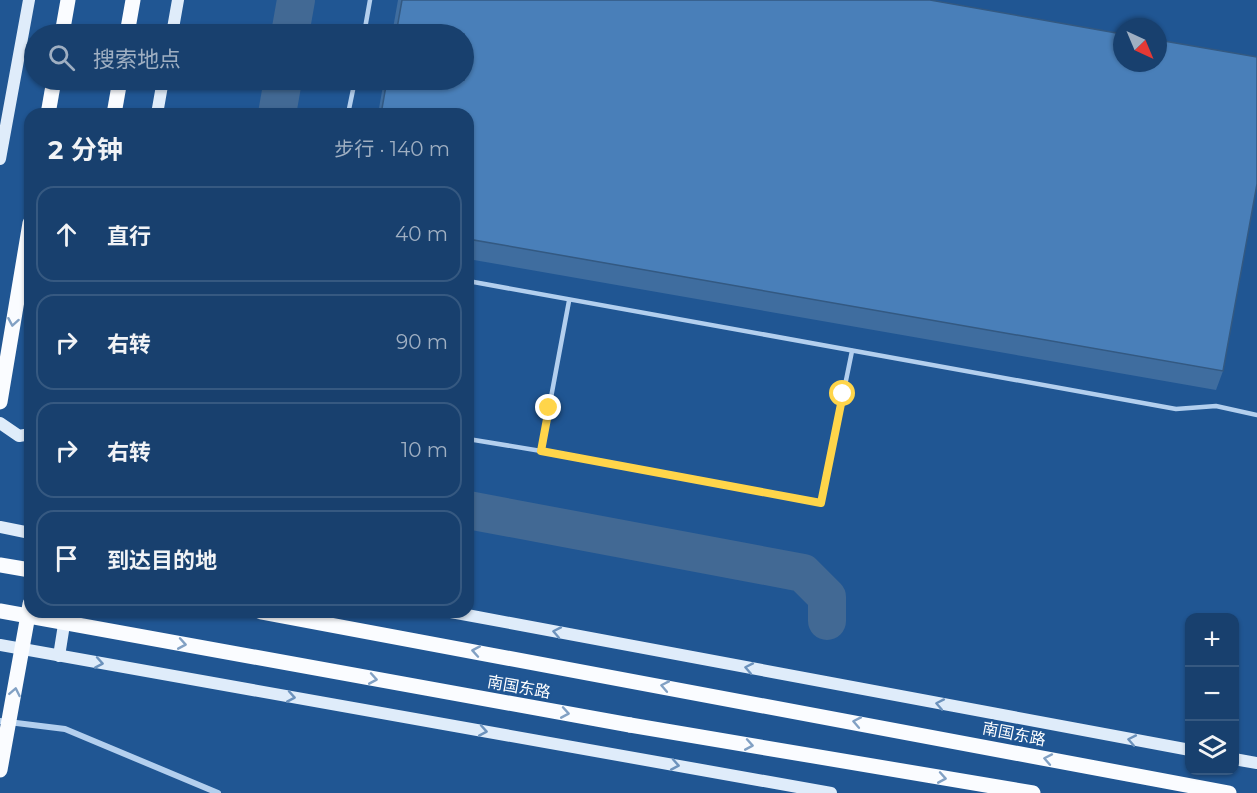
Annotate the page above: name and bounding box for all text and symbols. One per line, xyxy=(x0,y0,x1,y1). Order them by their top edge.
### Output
north arrow xyxy=(1113,18,1167,72)
search box xyxy=(24,24,474,90)
icon: search xyxy=(45,41,78,74)
text: 搜索地点 xyxy=(93,46,181,73)
text: 2 分钟 xyxy=(48,134,123,166)
text: 步行 · 140 m xyxy=(334,137,450,161)
icon: ahead xyxy=(50,218,83,251)
text: 40 m xyxy=(395,222,448,246)
text: 直行 xyxy=(107,223,151,250)
one-way arrow xyxy=(8,318,20,327)
icon: right xyxy=(50,326,83,359)
text: 90 m xyxy=(396,330,448,354)
text: 右转 xyxy=(107,331,151,358)
route start xyxy=(829,380,855,406)
route end xyxy=(535,394,561,420)
icon: right xyxy=(50,434,83,467)
text: 10 m xyxy=(401,438,448,462)
text: 右转 xyxy=(107,439,151,466)
icon: arrive xyxy=(50,542,83,575)
text: 到达目的地 xyxy=(107,547,217,574)
map controls xyxy=(1185,613,1239,775)
button: + xyxy=(1185,613,1239,667)
one-way arrow xyxy=(552,626,562,639)
one-way arrow xyxy=(176,637,186,650)
one-way arrow xyxy=(472,645,482,658)
one-way arrow xyxy=(94,656,104,669)
one-way arrow xyxy=(744,662,754,675)
button: − xyxy=(1185,667,1239,721)
one-way arrow xyxy=(369,672,378,684)
street label: 南国东路 xyxy=(486,672,552,702)
one-way arrow xyxy=(660,680,670,693)
one-way arrow xyxy=(8,688,20,697)
one-way arrow xyxy=(286,690,296,703)
one-way arrow xyxy=(936,698,946,711)
one-way arrow xyxy=(560,706,570,719)
one-way arrow xyxy=(852,716,862,729)
street label: 南国东路 xyxy=(981,719,1047,749)
button: layers xyxy=(1185,721,1239,775)
one-way arrow xyxy=(478,724,488,737)
one-way arrow xyxy=(1127,734,1137,747)
one-way arrow xyxy=(744,738,754,751)
one-way arrow xyxy=(1043,753,1053,765)
one-way arrow xyxy=(670,758,680,771)
one-way arrow xyxy=(937,771,946,783)

